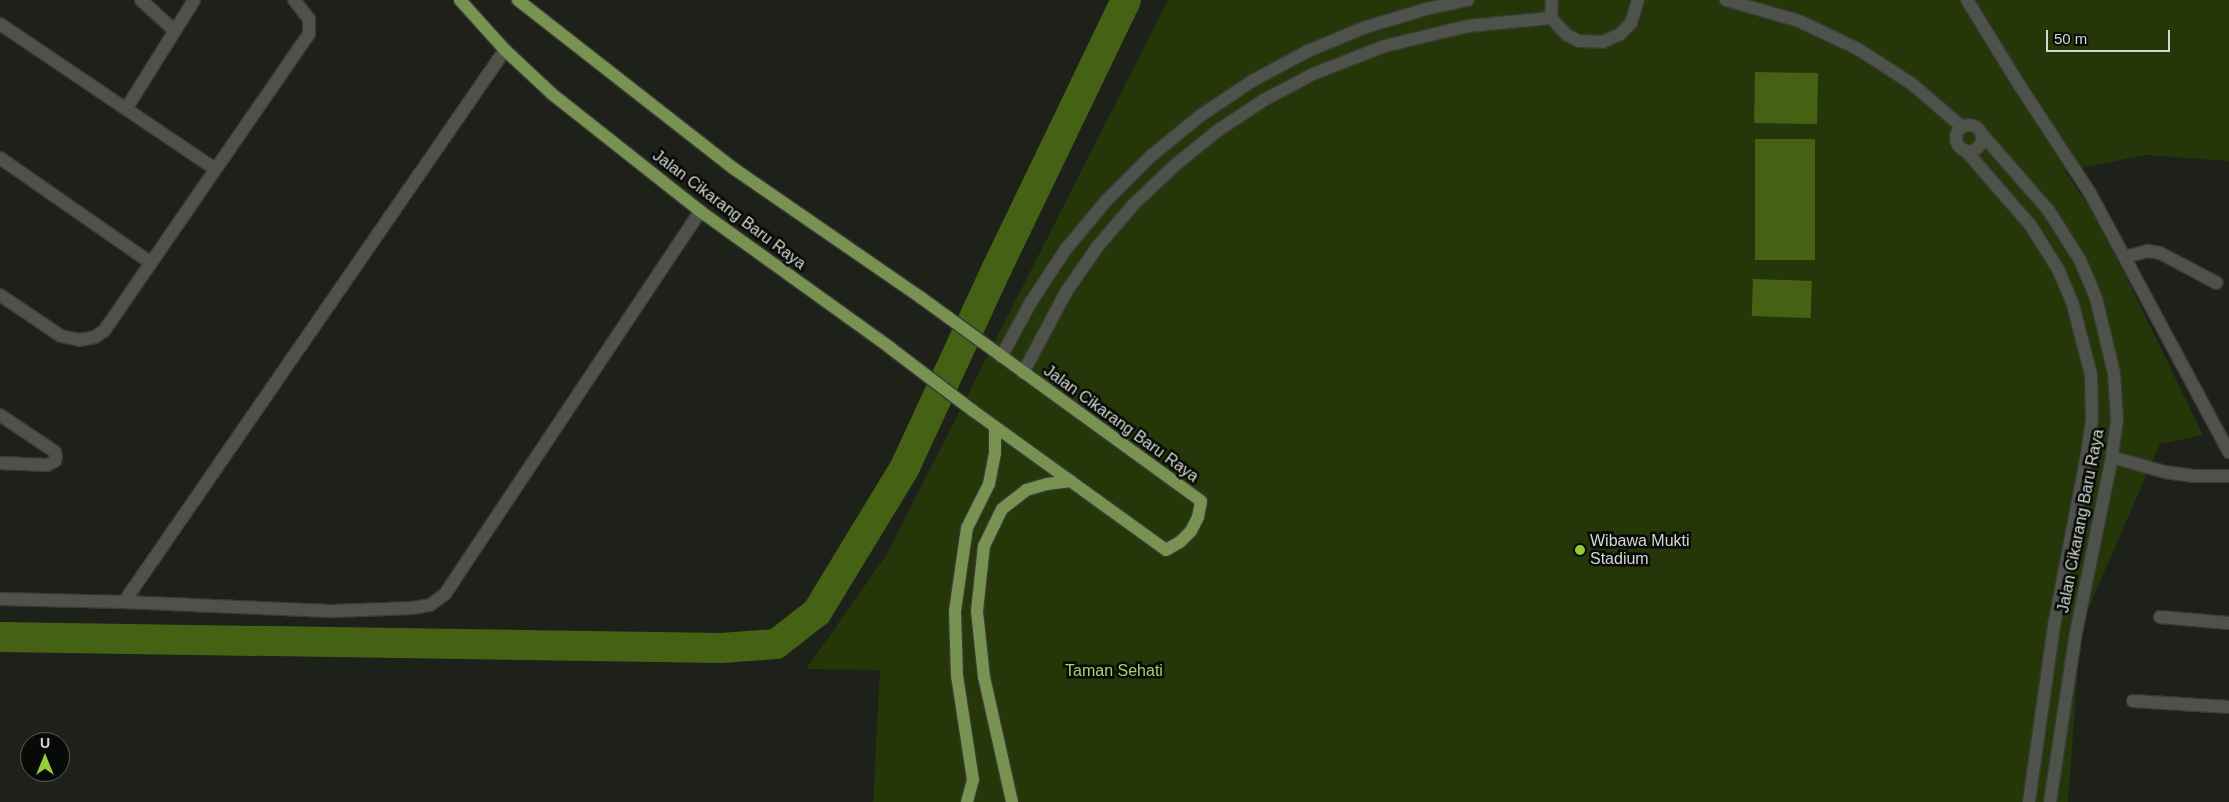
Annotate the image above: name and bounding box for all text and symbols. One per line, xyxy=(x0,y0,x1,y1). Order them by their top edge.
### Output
scale bar xyxy=(2049,20,2173,52)
text: 50 m xyxy=(2054,30,2087,47)
street label: Jalan Cikarang Baru Raya xyxy=(649,146,809,274)
street label: Jalan Cikarang Baru Raya xyxy=(1040,361,1202,487)
street label: Jalan Cikarang Baru Raya xyxy=(2054,428,2108,614)
place label: Wibawa Mukti Stadium xyxy=(1590,531,1690,569)
marker: Wibawa Mukti Stadium xyxy=(1574,544,1586,556)
park label: Taman Sehati xyxy=(1065,661,1163,681)
north arrow xyxy=(20,732,70,782)
text: U xyxy=(40,735,50,751)

